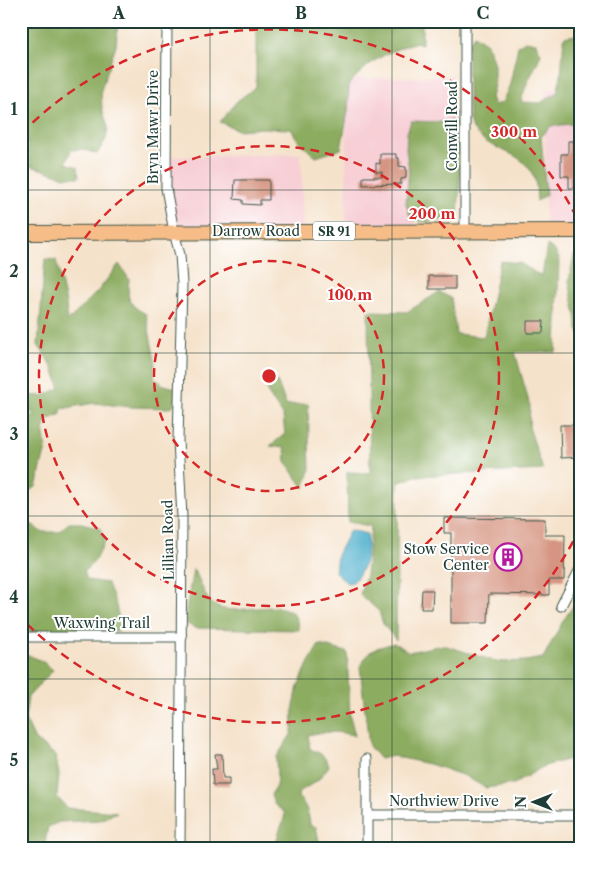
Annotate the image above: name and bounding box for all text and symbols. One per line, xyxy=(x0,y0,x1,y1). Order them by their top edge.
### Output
text: A xyxy=(112,3,126,23)
text: B xyxy=(295,3,307,23)
text: C xyxy=(477,3,489,23)
street label: Bryn Mawr Drive xyxy=(144,70,162,184)
street label: Conwill Road xyxy=(443,80,461,171)
text: 1 xyxy=(10,99,18,119)
text: 300 m xyxy=(491,122,537,141)
text: 200 m xyxy=(409,204,455,223)
street label: Darrow Road xyxy=(212,222,300,240)
road number: SR 91 xyxy=(313,222,355,240)
text: 2 xyxy=(9,261,19,281)
text: 100 m xyxy=(328,285,372,304)
centre of rings xyxy=(260,367,278,385)
text: 3 xyxy=(9,424,19,444)
street label: Lillian Road xyxy=(158,499,178,580)
place label: Stow Service Center xyxy=(403,540,489,574)
building icon: Stow Service Center xyxy=(493,542,523,572)
text: 4 xyxy=(9,587,19,607)
street label: Waxwing Trail xyxy=(53,614,150,632)
text: 5 xyxy=(10,750,19,770)
north arrow xyxy=(510,776,560,826)
street label: Northview Drive xyxy=(389,792,499,810)
text: N xyxy=(512,796,530,808)

